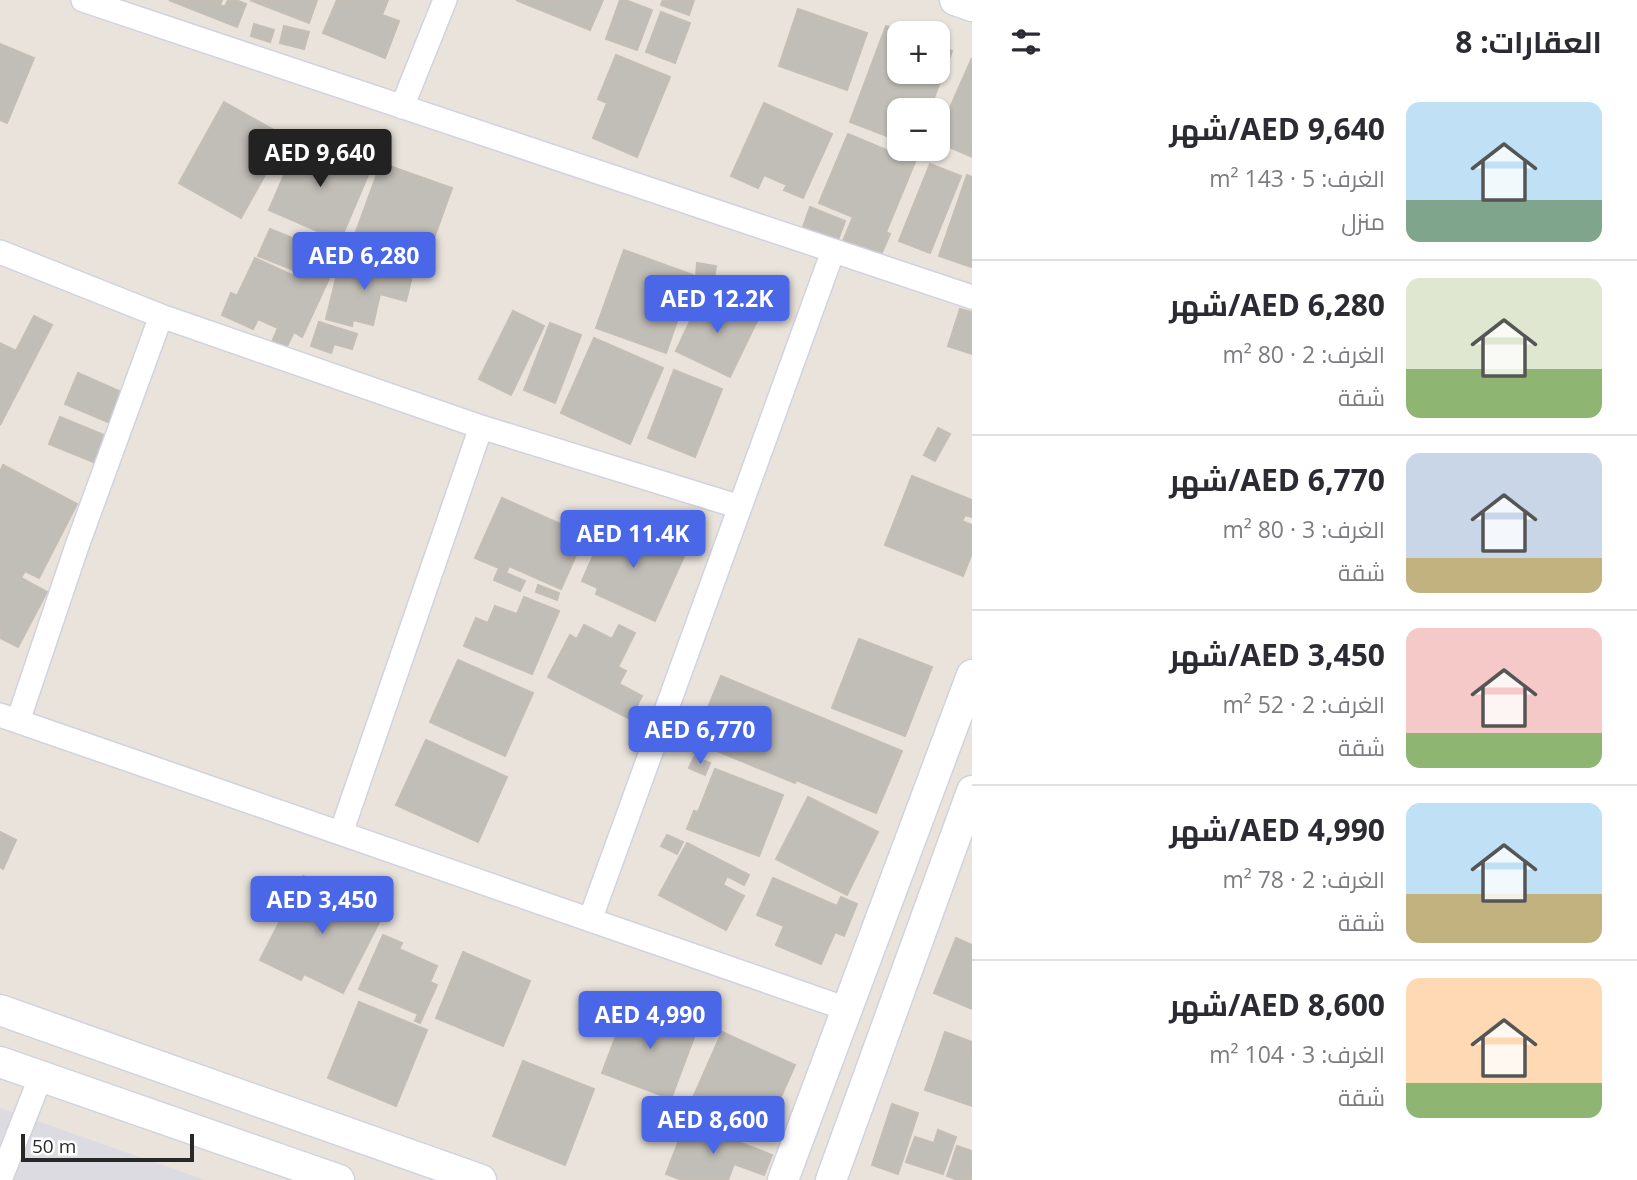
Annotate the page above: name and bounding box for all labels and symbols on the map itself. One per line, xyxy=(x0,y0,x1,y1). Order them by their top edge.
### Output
pin: AED 9,640 xyxy=(240,130,400,189)
pin: AED 6,280 xyxy=(284,232,444,292)
pin: AED 12.2K xyxy=(637,276,797,335)
pin: AED 11.4K xyxy=(553,510,713,570)
pin: AED 6,770 xyxy=(620,706,780,766)
pin: AED 3,450 xyxy=(242,876,402,936)
pin: AED 4,990 xyxy=(570,992,730,1051)
pin: AED 8,600 xyxy=(633,1096,793,1156)
scale bar xyxy=(21,1131,194,1163)

